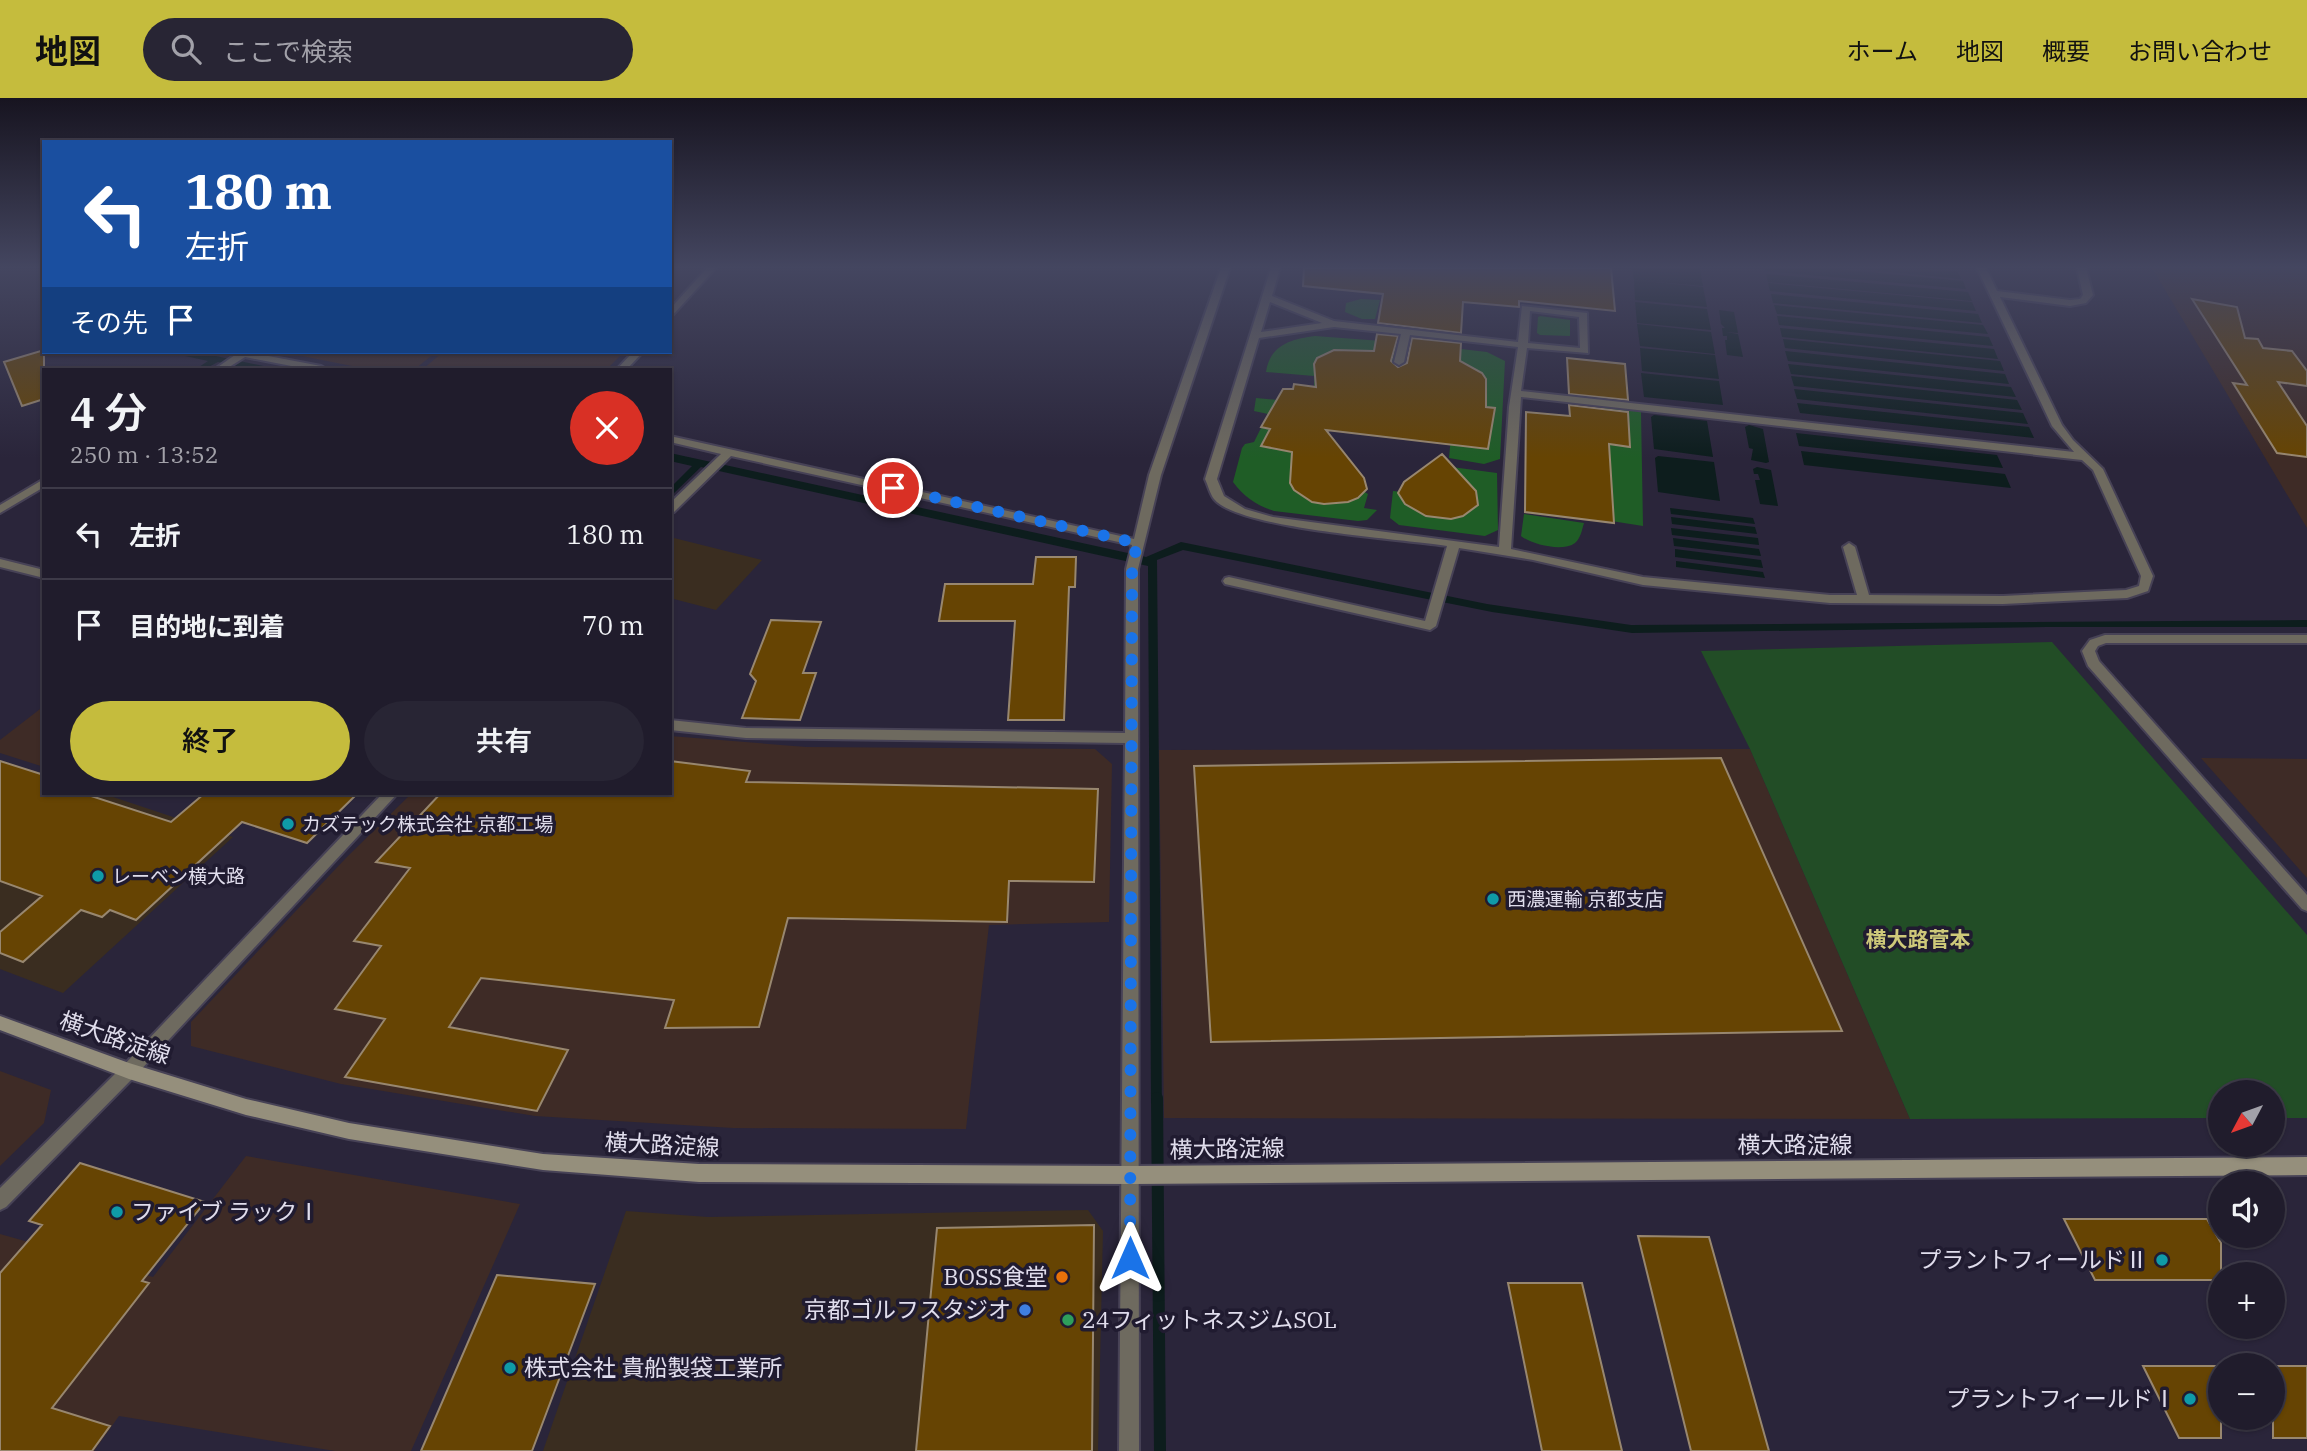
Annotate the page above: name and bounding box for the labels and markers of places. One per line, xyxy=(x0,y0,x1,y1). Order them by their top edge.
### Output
pin xyxy=(863,458,923,518)
place label: カズテック株式会社 京都工場 xyxy=(302,812,553,836)
marker: カズテック株式会社 京都工場 xyxy=(280,816,296,832)
place label: レーベン横大路 xyxy=(112,864,245,888)
marker: レーベン横大路 xyxy=(90,868,106,884)
place label: 西濃運輸 京都支店 xyxy=(1507,887,1663,911)
marker: 西濃運輸 京都支店 xyxy=(1485,891,1501,907)
place label: ファイブ ラックⅠ xyxy=(131,1196,320,1226)
marker: ファイブ ラックⅠ xyxy=(109,1204,125,1220)
place label: プラントフィールドⅡ xyxy=(1918,1244,2148,1274)
marker: プラントフィールドⅡ xyxy=(2154,1252,2170,1268)
place label: BOSS食堂 xyxy=(943,1261,1048,1291)
marker: BOSS食堂 xyxy=(1054,1269,1070,1285)
place label: 京都ゴルフスタジオ xyxy=(804,1294,1011,1324)
marker: 京都ゴルフスタジオ xyxy=(1017,1302,1033,1318)
place label: 24フィットネスジムSOL xyxy=(1082,1304,1337,1334)
marker: 24フィットネスジムSOL xyxy=(1060,1312,1076,1328)
place label: 株式会社 貴船製袋工業所 xyxy=(524,1352,782,1382)
marker: 株式会社 貴船製袋工業所 xyxy=(502,1360,518,1376)
place label: プラントフィールドⅠ xyxy=(1946,1383,2176,1413)
marker: プラントフィールドⅠ xyxy=(2182,1391,2198,1407)

